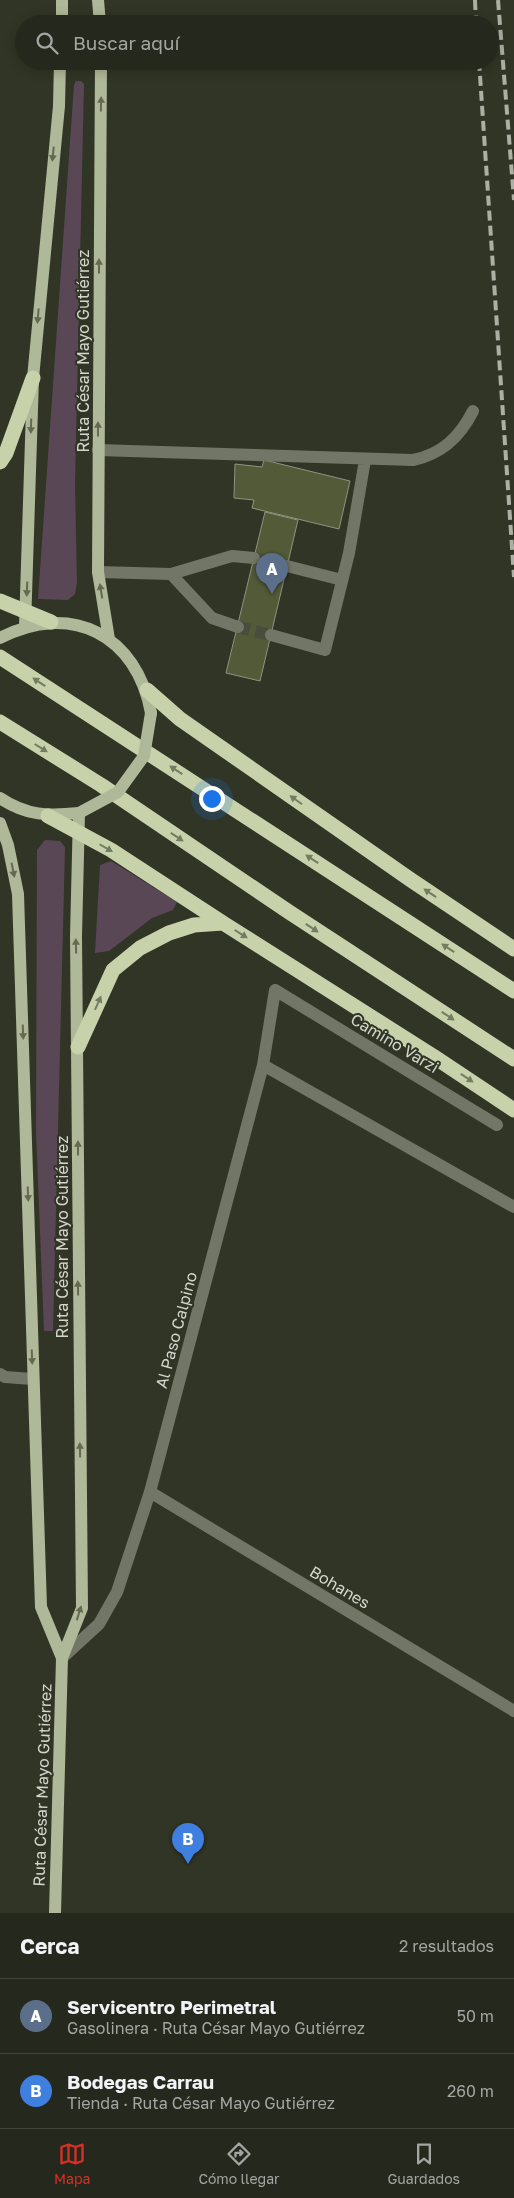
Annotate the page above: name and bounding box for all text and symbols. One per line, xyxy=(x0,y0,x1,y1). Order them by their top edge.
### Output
search box xyxy=(15,15,499,70)
icon: search xyxy=(33,29,61,57)
text: Buscar aquí xyxy=(73,31,180,54)
one-way arrow xyxy=(97,96,105,112)
one-way arrow xyxy=(49,147,57,163)
street label: Ruta César Mayo Gutiérrez xyxy=(73,249,93,453)
one-way arrow xyxy=(95,258,103,274)
one-way arrow xyxy=(34,308,42,324)
one-way arrow xyxy=(27,419,35,435)
one-way arrow xyxy=(94,421,102,437)
pin: A xyxy=(256,553,288,594)
one-way arrow xyxy=(22,581,30,597)
one-way arrow xyxy=(96,583,104,599)
one-way arrow xyxy=(33,677,46,687)
one-way arrow xyxy=(35,743,48,753)
one-way arrow xyxy=(169,765,183,775)
your location xyxy=(199,786,225,812)
one-way arrow xyxy=(289,795,303,805)
one-way arrow xyxy=(171,832,184,842)
one-way arrow xyxy=(99,844,113,852)
one-way arrow xyxy=(305,854,319,864)
one-way arrow xyxy=(10,862,18,878)
one-way arrow xyxy=(423,888,436,898)
one-way arrow xyxy=(305,923,319,932)
one-way arrow xyxy=(235,930,248,939)
one-way arrow xyxy=(72,938,80,954)
one-way arrow xyxy=(441,943,455,953)
one-way arrow xyxy=(95,996,103,1010)
street label: Camino Varzi xyxy=(347,1009,443,1077)
one-way arrow xyxy=(441,1012,455,1021)
one-way arrow xyxy=(19,1024,27,1040)
one-way arrow xyxy=(460,1073,473,1083)
street label: Ruta César Mayo Gutiérrez xyxy=(52,1135,72,1339)
one-way arrow xyxy=(74,1140,82,1156)
one-way arrow xyxy=(24,1186,32,1202)
street label: Al Paso Calpino xyxy=(151,1270,201,1390)
one-way arrow xyxy=(74,1280,82,1296)
one-way arrow xyxy=(28,1349,36,1365)
one-way arrow xyxy=(76,1442,84,1458)
street label: Bohanes xyxy=(306,1561,374,1613)
one-way arrow xyxy=(76,1605,84,1620)
street label: Ruta César Mayo Gutiérrez xyxy=(28,1683,56,1887)
pin: B xyxy=(172,1823,204,1864)
text: Cerca xyxy=(20,1933,79,1959)
text: 2 resultados xyxy=(399,1936,494,1956)
text: Servicentro Perimetral xyxy=(67,1995,276,2018)
text: A xyxy=(30,2006,42,2026)
text: 50 m xyxy=(457,2006,494,2026)
text: Gasolinera · Ruta César Mayo Gutiérrez xyxy=(67,2018,365,2038)
text: Bodegas Carrau xyxy=(67,2070,214,2093)
text: B xyxy=(30,2081,42,2101)
text: 260 m xyxy=(447,2081,494,2101)
text: Tienda · Ruta César Mayo Gutiérrez xyxy=(67,2093,335,2113)
tab: Mapa xyxy=(54,2140,90,2187)
tab: Cómo llegar xyxy=(198,2140,280,2187)
tab: Guardados xyxy=(387,2140,460,2187)

